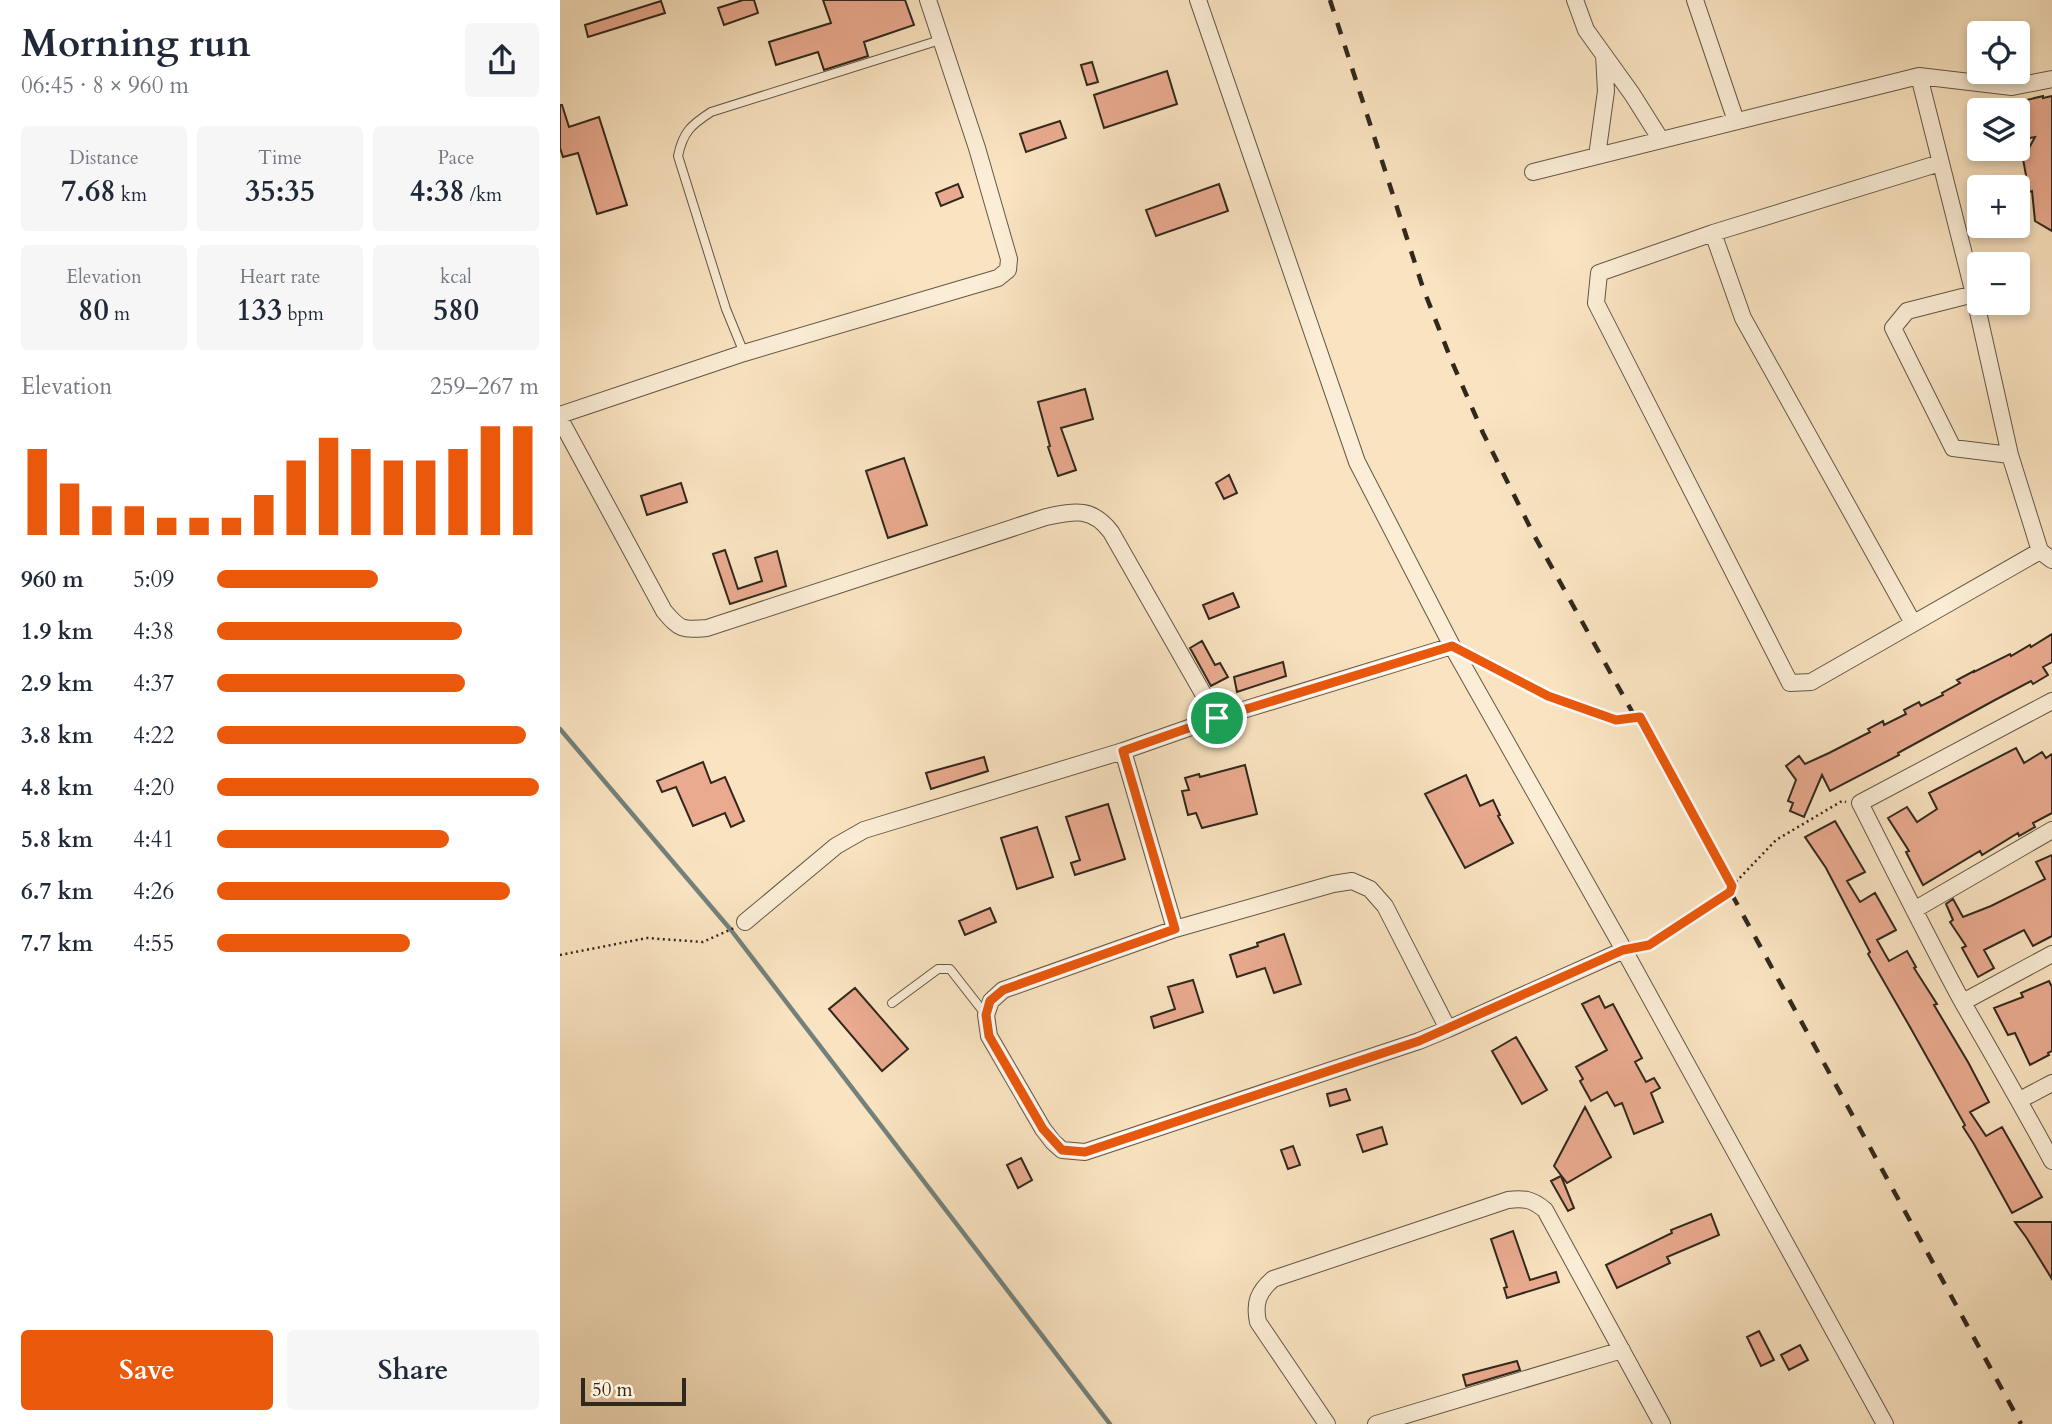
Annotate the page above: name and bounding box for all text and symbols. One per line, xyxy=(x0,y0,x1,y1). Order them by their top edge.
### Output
text: Morning run xyxy=(21,18,251,70)
map controls xyxy=(1967,21,2030,315)
button: locate xyxy=(1967,21,2030,84)
button: share xyxy=(465,23,539,97)
text: 06:45 · 8 × 960 m xyxy=(21,70,189,101)
button: layers xyxy=(1967,98,2030,161)
text: Distance xyxy=(69,145,139,171)
text: Time xyxy=(258,145,302,171)
text: Pace xyxy=(438,145,474,171)
text: 7.68 xyxy=(61,171,116,212)
text: 35:35 xyxy=(245,171,315,212)
text: 4:38 xyxy=(410,171,465,212)
button: + xyxy=(1967,175,2030,238)
text: km xyxy=(116,182,147,208)
text: /km xyxy=(465,182,502,208)
button: − xyxy=(1967,252,2030,315)
text: Elevation xyxy=(66,264,142,290)
text: Heart rate xyxy=(240,264,320,290)
text: kcal xyxy=(440,264,472,290)
text: 80 xyxy=(78,290,109,331)
text: 133 xyxy=(236,290,282,331)
text: 580 xyxy=(433,290,479,331)
text: m xyxy=(109,301,130,327)
text: bpm xyxy=(282,301,324,327)
text: Elevation xyxy=(21,371,112,402)
text: 259–267 m xyxy=(430,371,539,402)
text: 960 m xyxy=(21,564,84,595)
text: 5:09 xyxy=(133,564,174,595)
text: 1.9 km xyxy=(21,616,93,647)
text: 4:38 xyxy=(133,616,174,647)
text: 2.9 km xyxy=(21,668,93,699)
text: 4:37 xyxy=(133,668,174,699)
pin xyxy=(1187,688,1247,748)
icon: arrive xyxy=(1198,699,1236,737)
text: 3.8 km xyxy=(21,720,93,751)
text: 4:22 xyxy=(133,720,174,751)
text: 4.8 km xyxy=(21,772,93,803)
text: 4:20 xyxy=(133,772,174,803)
text: 5.8 km xyxy=(21,824,93,855)
text: 4:41 xyxy=(133,824,174,855)
text: 6.7 km xyxy=(21,876,93,907)
text: 4:26 xyxy=(133,876,174,907)
text: 7.7 km xyxy=(21,928,93,959)
text: 4:55 xyxy=(133,928,174,959)
button: Save xyxy=(21,1330,273,1410)
button: Share xyxy=(287,1330,539,1410)
scale bar xyxy=(581,1375,686,1407)
text: 50 m xyxy=(592,1377,633,1403)

